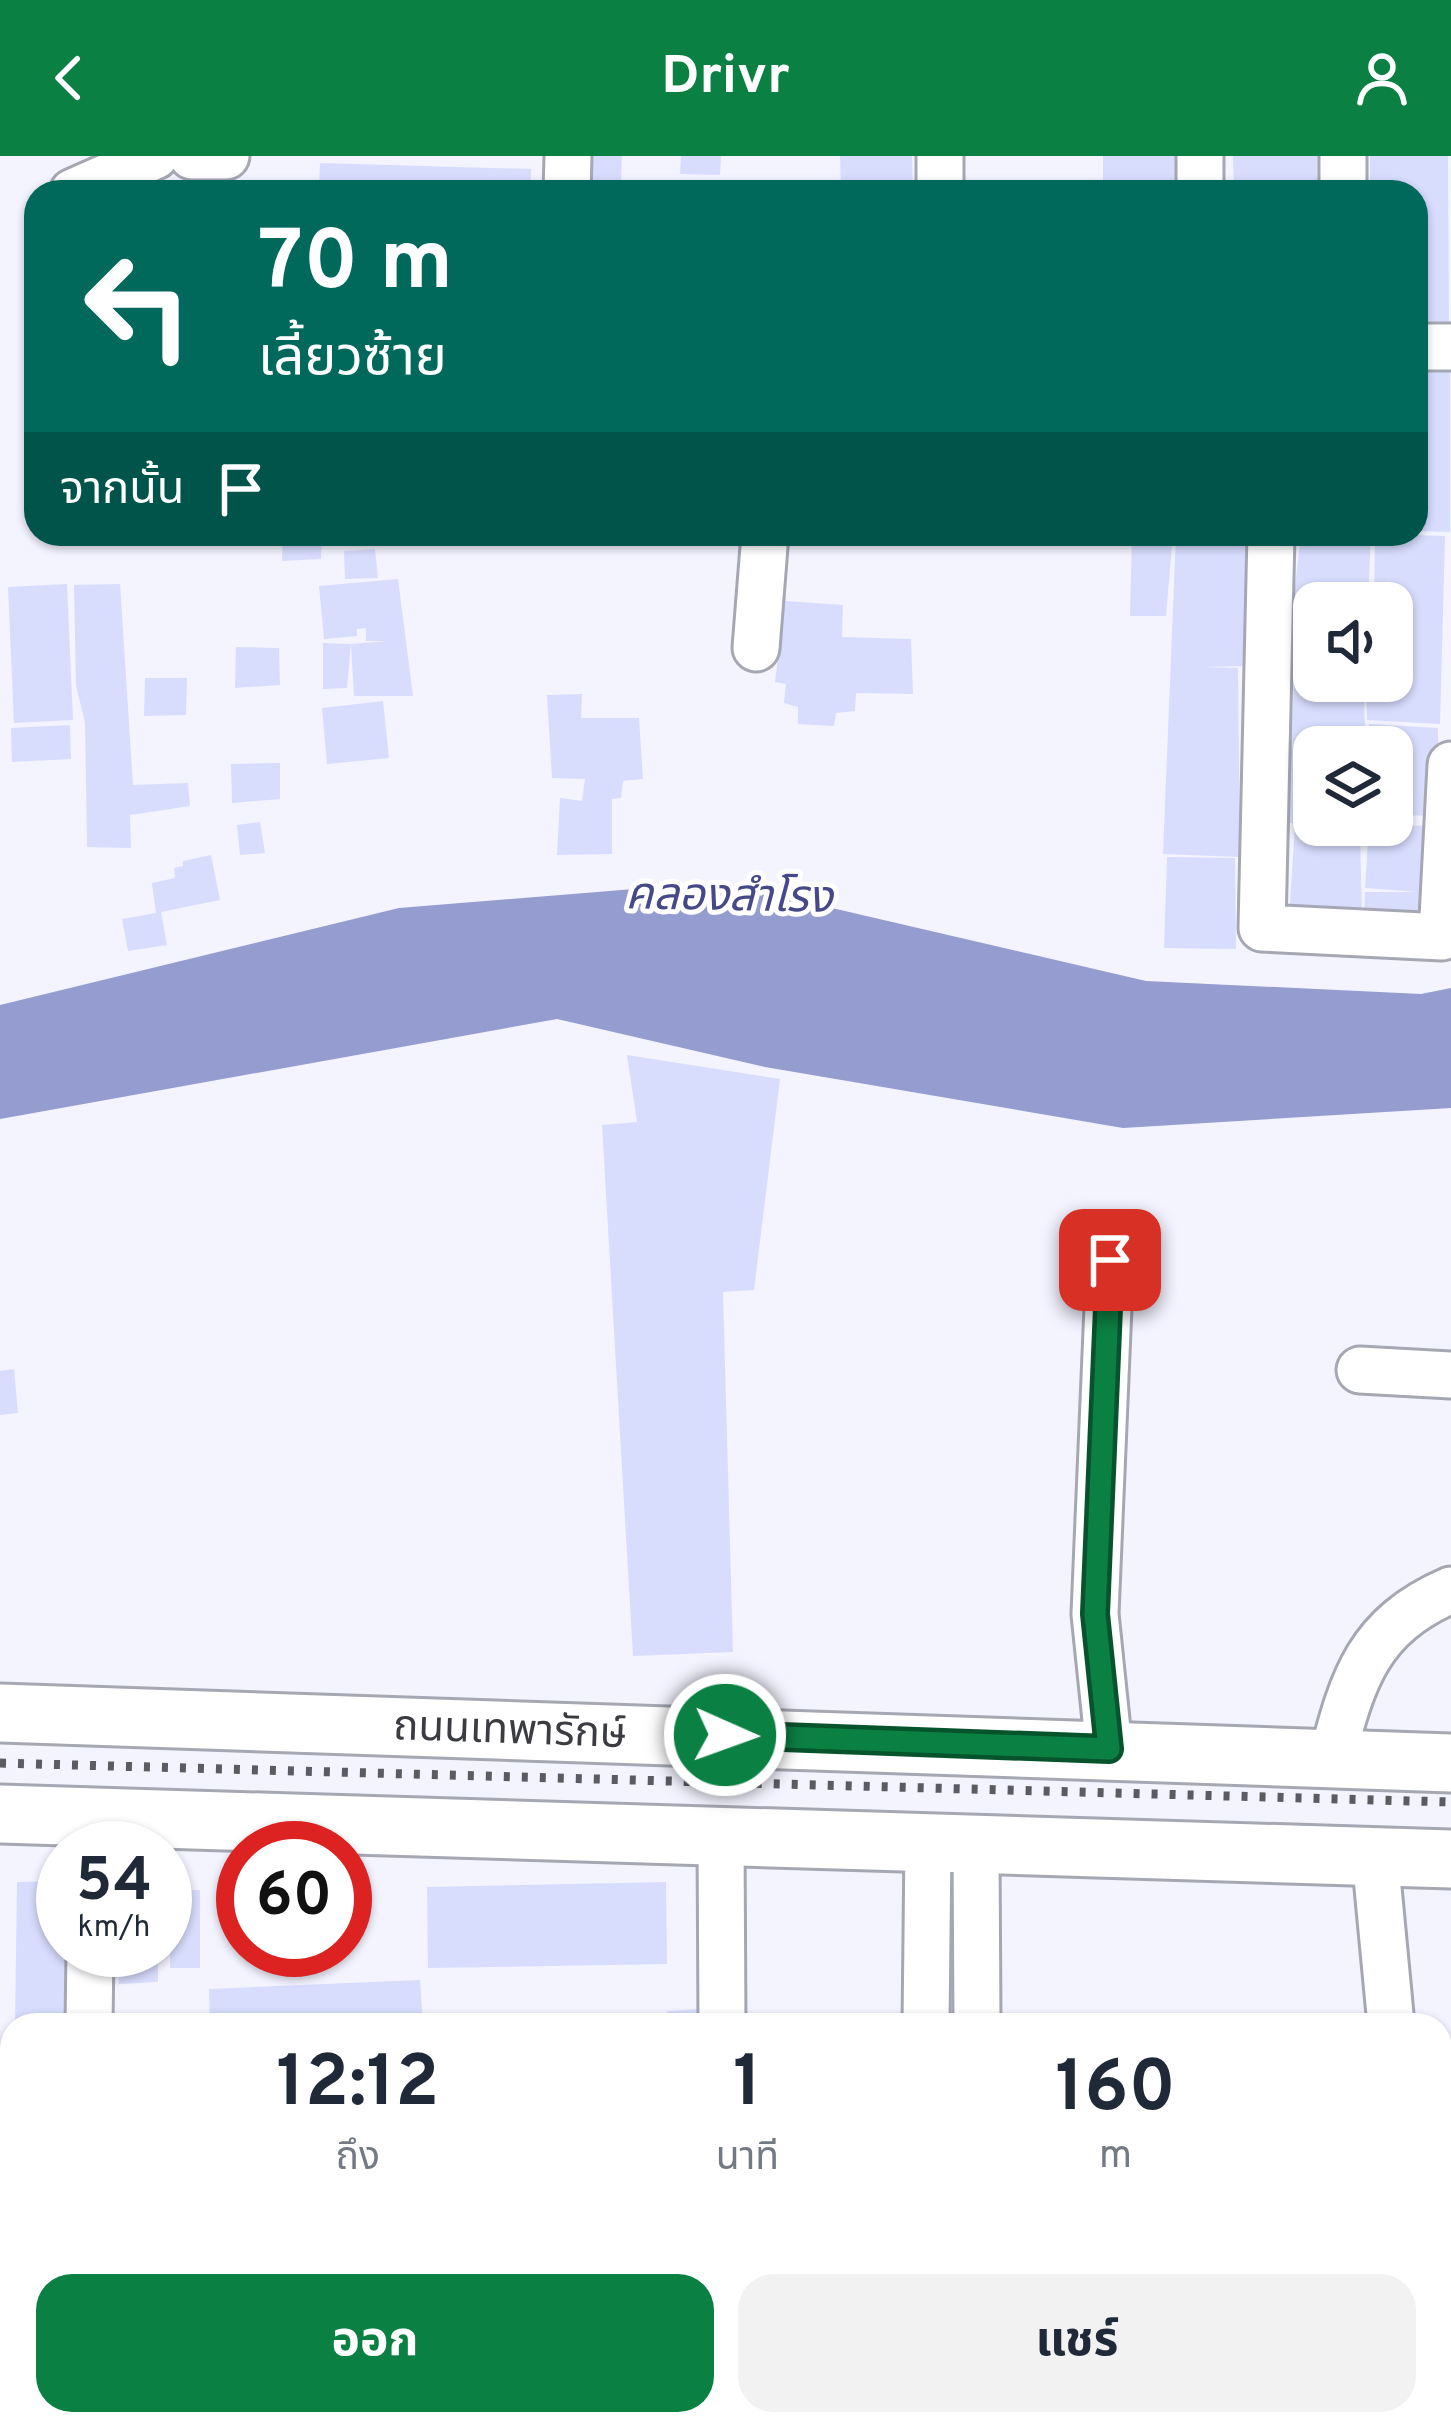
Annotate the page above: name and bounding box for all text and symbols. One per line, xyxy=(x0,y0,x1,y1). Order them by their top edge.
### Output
text: Drivr xyxy=(661,44,790,113)
icon: back xyxy=(36,45,102,111)
icon: person xyxy=(1349,45,1415,111)
text: 70 m xyxy=(258,213,453,319)
icon: left xyxy=(60,228,216,384)
text: เลี้ยวซ้าย xyxy=(258,326,447,395)
icon: arrive xyxy=(208,456,274,522)
text: จากนั้น xyxy=(60,463,184,520)
map controls xyxy=(1293,582,1413,846)
button: sound xyxy=(1293,582,1413,702)
button: layers xyxy=(1293,726,1413,846)
water label: คลองสำโรง xyxy=(625,868,835,929)
pin xyxy=(1059,1209,1161,1311)
icon: arrive xyxy=(1077,1227,1143,1293)
position arrow xyxy=(662,1672,788,1798)
street label: ถนนเทพารักษ์ xyxy=(392,1702,627,1763)
speed limit sign: 60 xyxy=(216,1821,372,1977)
text: 54 xyxy=(76,1846,152,1922)
text: km/h xyxy=(78,1910,150,1947)
text: 12:12 xyxy=(276,2040,439,2132)
text: 1 xyxy=(733,2040,762,2132)
text: 160 xyxy=(1055,2045,1176,2137)
text: m xyxy=(1099,2133,1132,2182)
text: ถึง xyxy=(336,2135,380,2184)
text: นาที xyxy=(716,2135,779,2184)
button: ออก xyxy=(36,2274,714,2412)
button: แชร์ xyxy=(738,2274,1416,2412)

